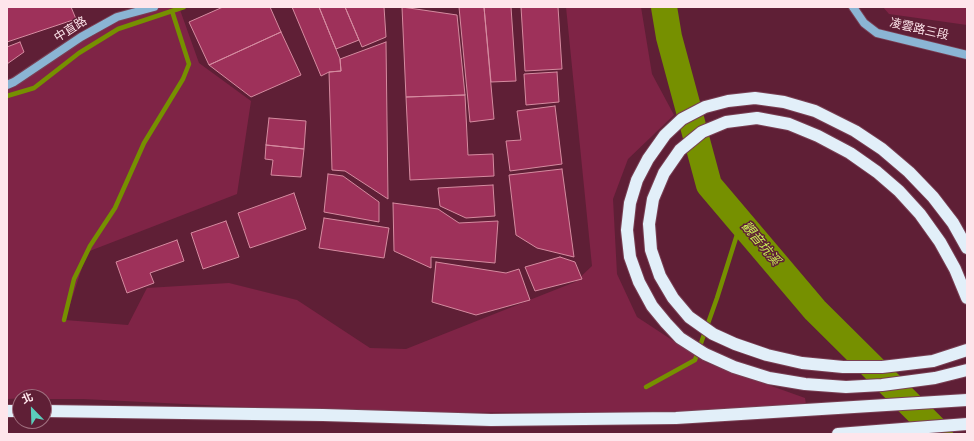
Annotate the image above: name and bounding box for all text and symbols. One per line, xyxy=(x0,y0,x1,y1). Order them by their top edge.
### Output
street label: 中直路 xyxy=(52,14,90,46)
street label: 凌雲路三段 xyxy=(888,16,950,44)
water label: 觀音坑溪 xyxy=(737,219,783,269)
north arrow xyxy=(12,389,52,429)
text: 北 xyxy=(20,389,35,407)

